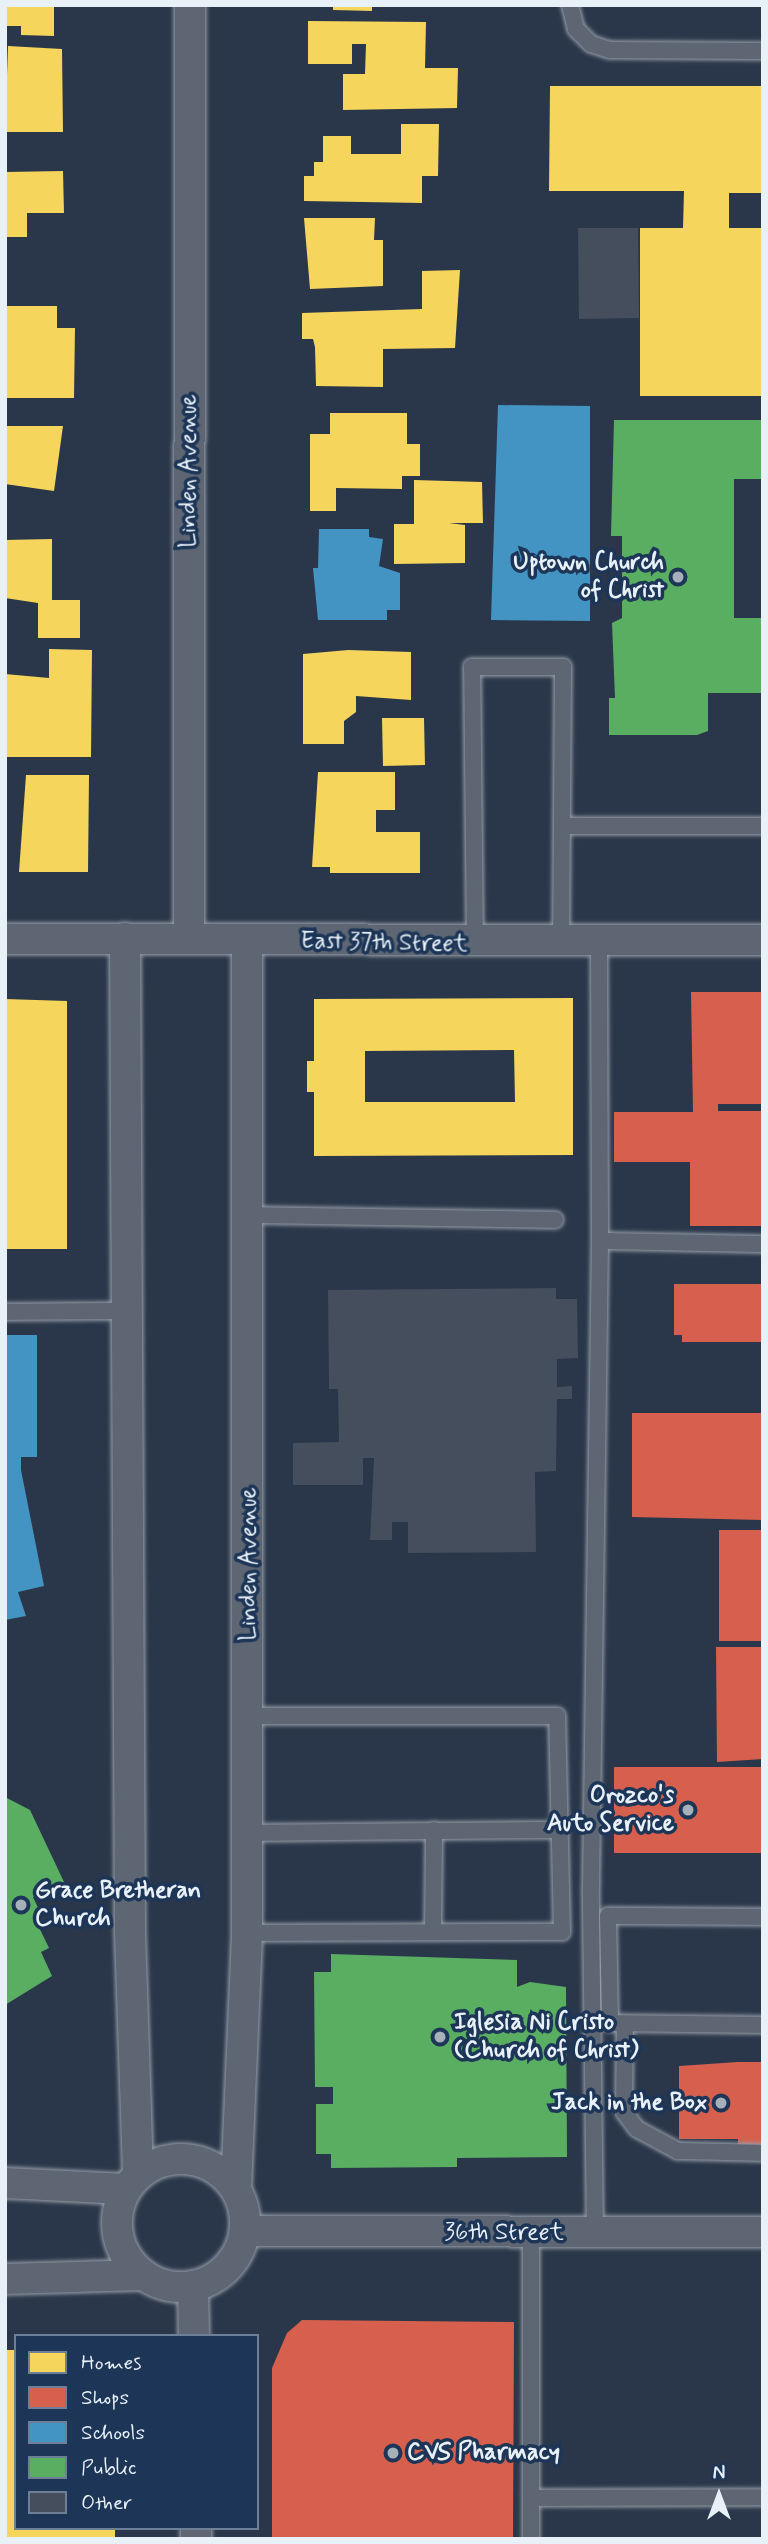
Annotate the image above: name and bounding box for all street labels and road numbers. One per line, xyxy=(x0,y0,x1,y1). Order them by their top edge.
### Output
street label: Linden Avenue xyxy=(175,396,203,546)
street label: East 37th Street xyxy=(300,927,468,959)
street label: Linden Avenue xyxy=(235,1489,263,1639)
street label: 36th Street xyxy=(444,2219,564,2247)

